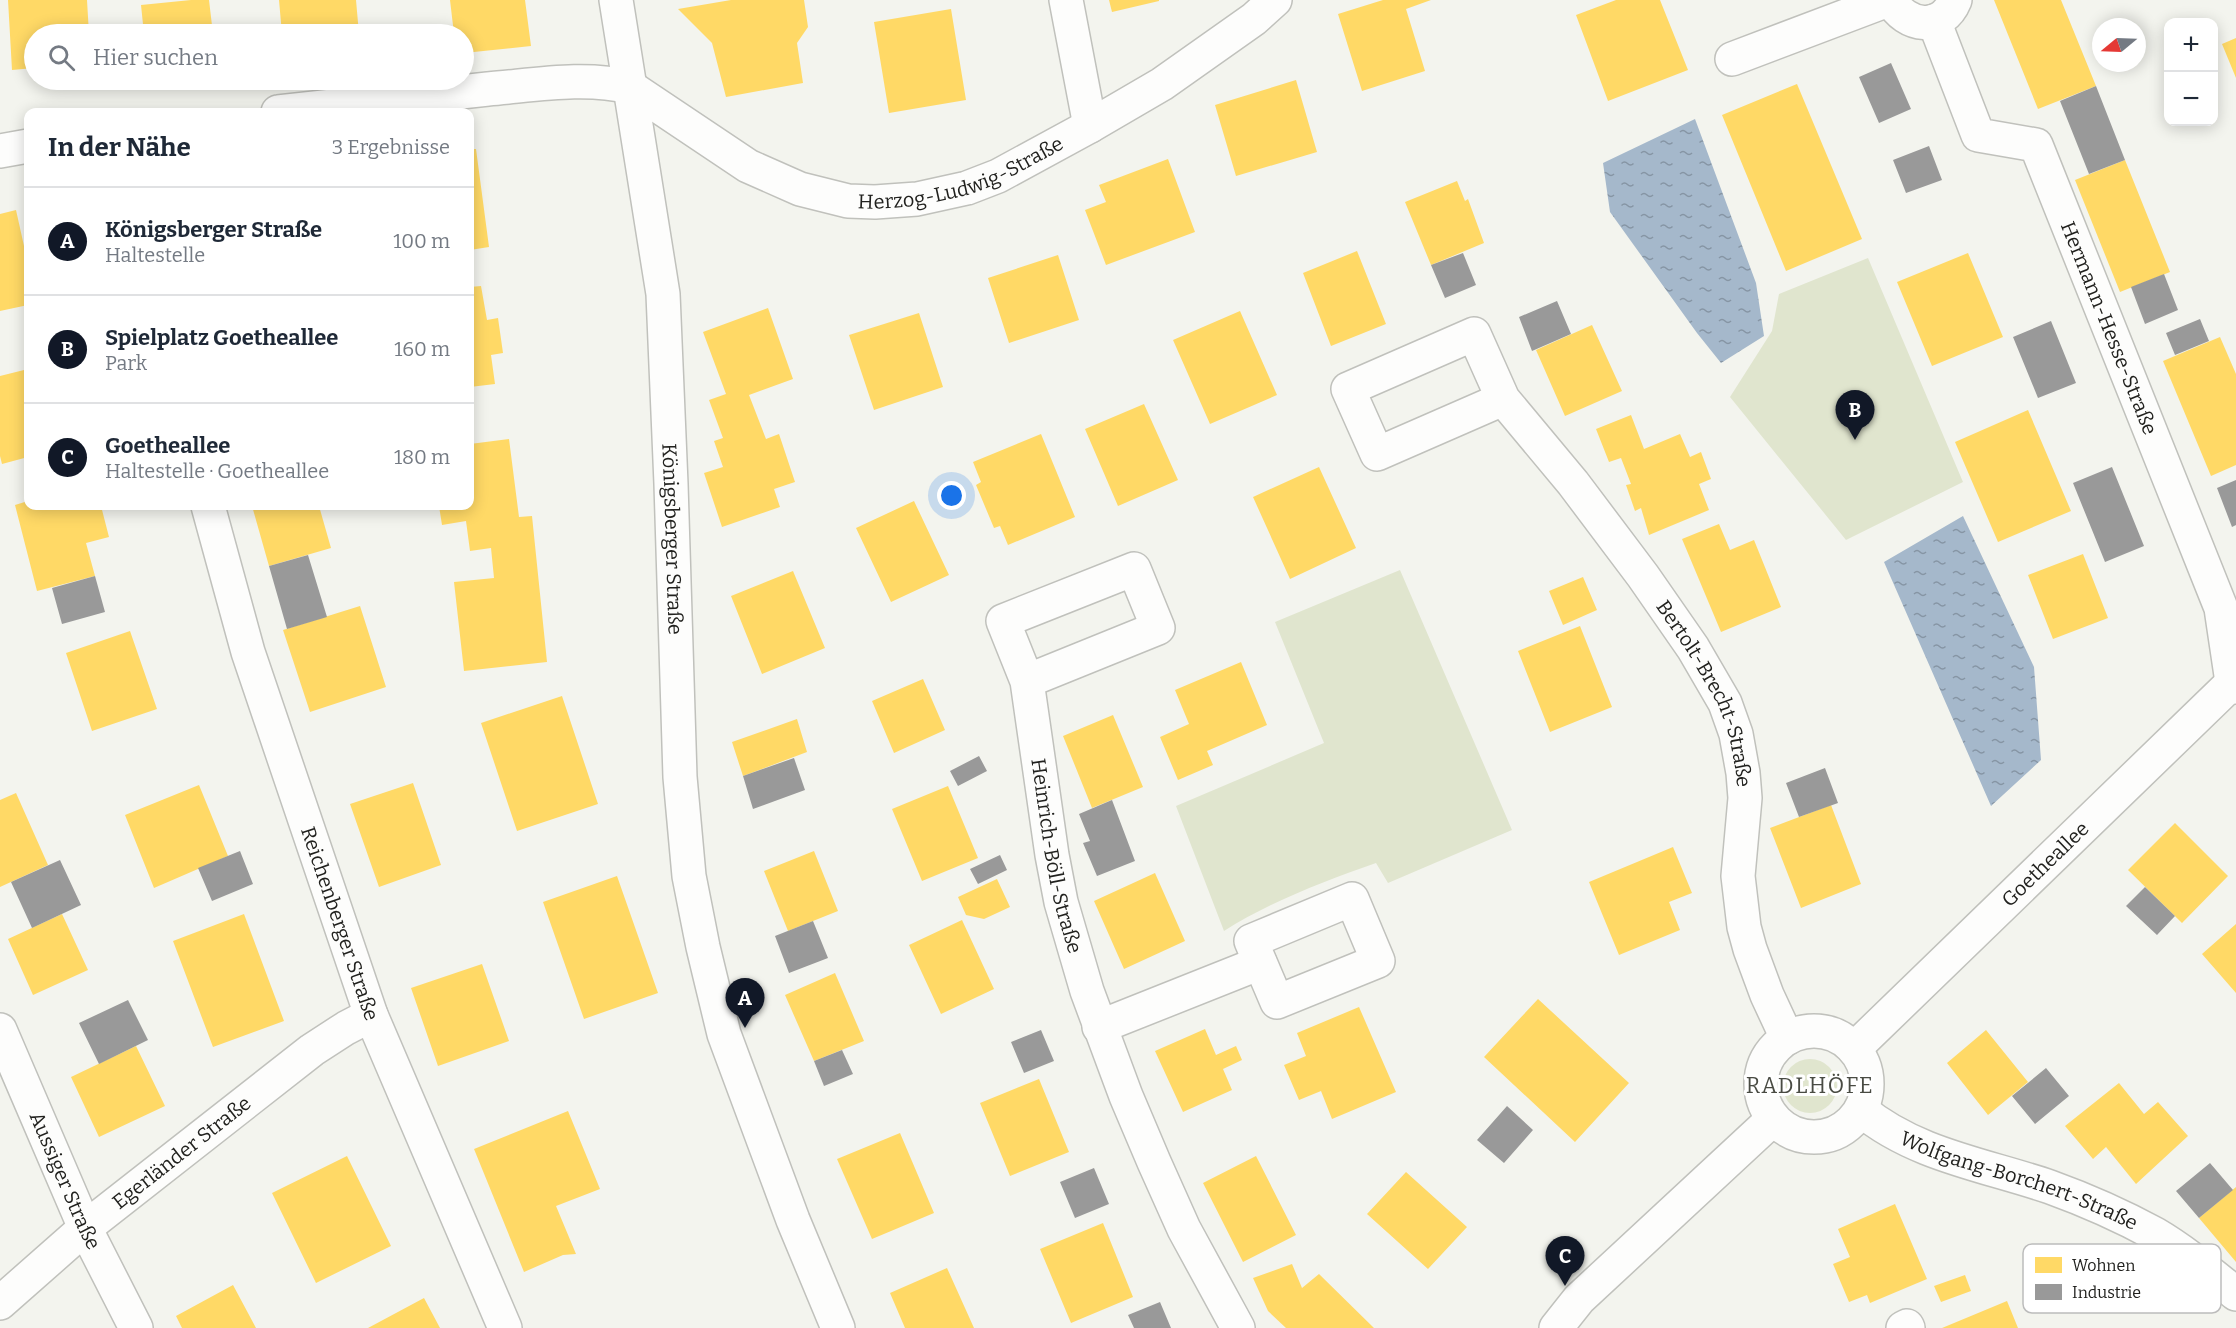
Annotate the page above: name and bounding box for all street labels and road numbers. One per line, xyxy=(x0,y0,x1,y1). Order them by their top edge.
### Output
street label: Herzog-Ludwig-Straße xyxy=(857,131,1067,214)
street label: Hermann-Hesse-Straße xyxy=(2056,218,2162,438)
street label: Königsberger Straße xyxy=(657,443,688,635)
street label: Bertolt-Brecht-Straße xyxy=(1651,596,1756,788)
street label: Heinrich-Böll-Straße xyxy=(1026,757,1087,956)
street label: Goetheallee xyxy=(1996,816,2094,912)
street label: Reichenberger Straße xyxy=(296,823,384,1024)
street label: Egerländer Straße xyxy=(108,1091,255,1214)
street label: Aussiger Straße xyxy=(25,1108,106,1253)
street label: Wolfgang-Borchert-Straße xyxy=(1896,1126,2142,1235)

